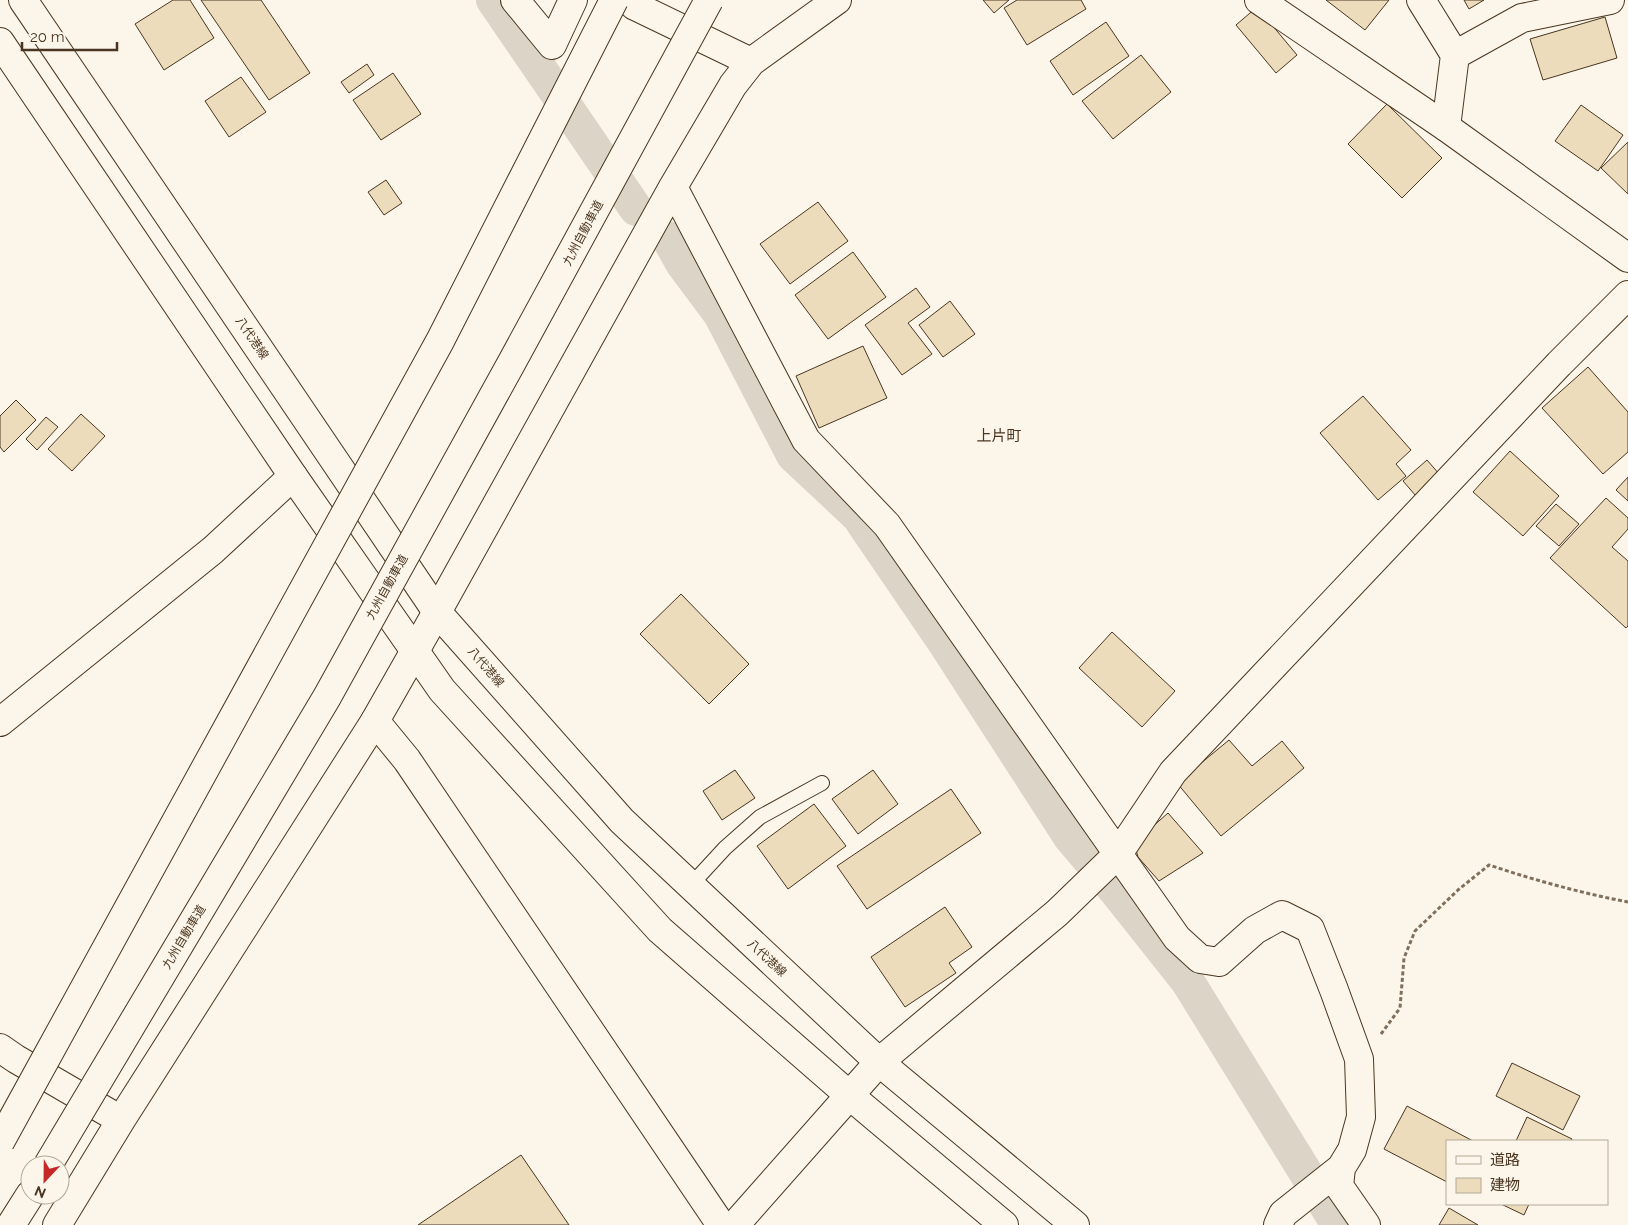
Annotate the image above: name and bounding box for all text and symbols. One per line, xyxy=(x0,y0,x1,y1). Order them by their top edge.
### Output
scale bar xyxy=(22,20,118,52)
text: 20 m xyxy=(30,28,65,46)
street label: 九州自動車道 xyxy=(560,198,606,268)
street label: 八代港線 xyxy=(233,314,271,362)
district label: 上片町 xyxy=(976,427,1022,445)
street label: 九州自動車道 xyxy=(363,552,411,622)
street label: 八代港線 xyxy=(465,644,507,690)
street label: 九州自動車道 xyxy=(159,903,209,971)
street label: 八代港線 xyxy=(745,937,789,979)
legend xyxy=(1446,1140,1608,1205)
text: 道路 xyxy=(1490,1151,1520,1169)
north arrow xyxy=(20,1155,70,1205)
text: 建物 xyxy=(1490,1176,1520,1194)
text: N xyxy=(32,1183,48,1201)

